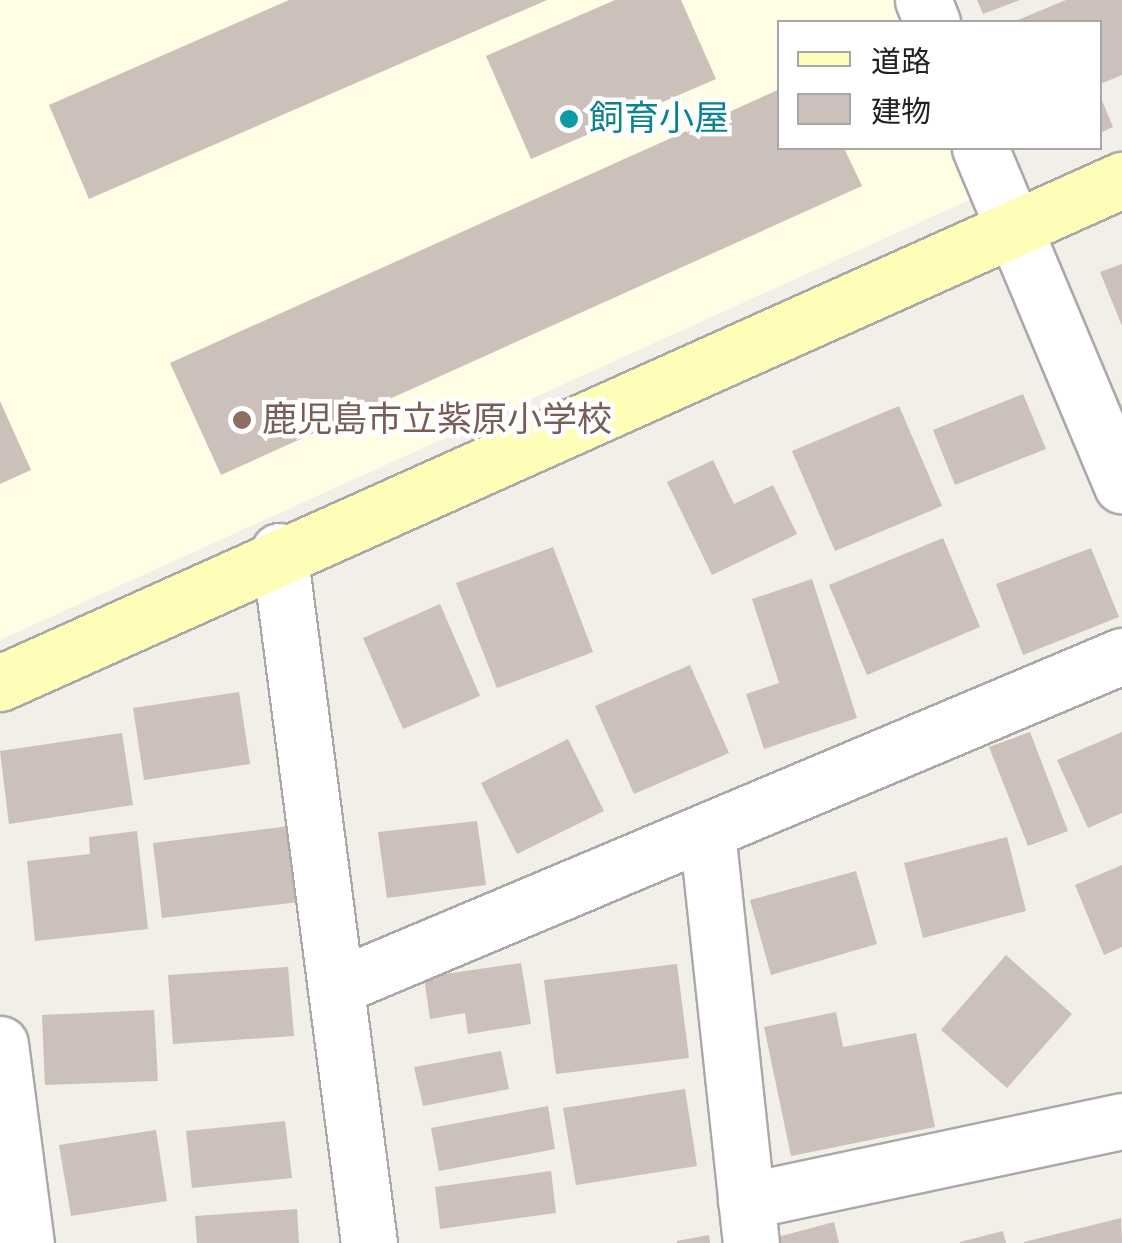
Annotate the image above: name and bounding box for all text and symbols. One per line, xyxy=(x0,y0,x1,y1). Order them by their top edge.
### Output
legend xyxy=(777,20,1102,150)
text: 道路 xyxy=(871,44,931,81)
text: 建物 xyxy=(871,94,931,131)
place label: 飼育小屋 xyxy=(589,98,729,140)
marker: 飼育小屋 xyxy=(558,108,580,130)
place label: 鹿児島市立紫原小学校 xyxy=(262,399,612,441)
marker: 鹿児島市立紫原小学校 xyxy=(231,409,253,431)

